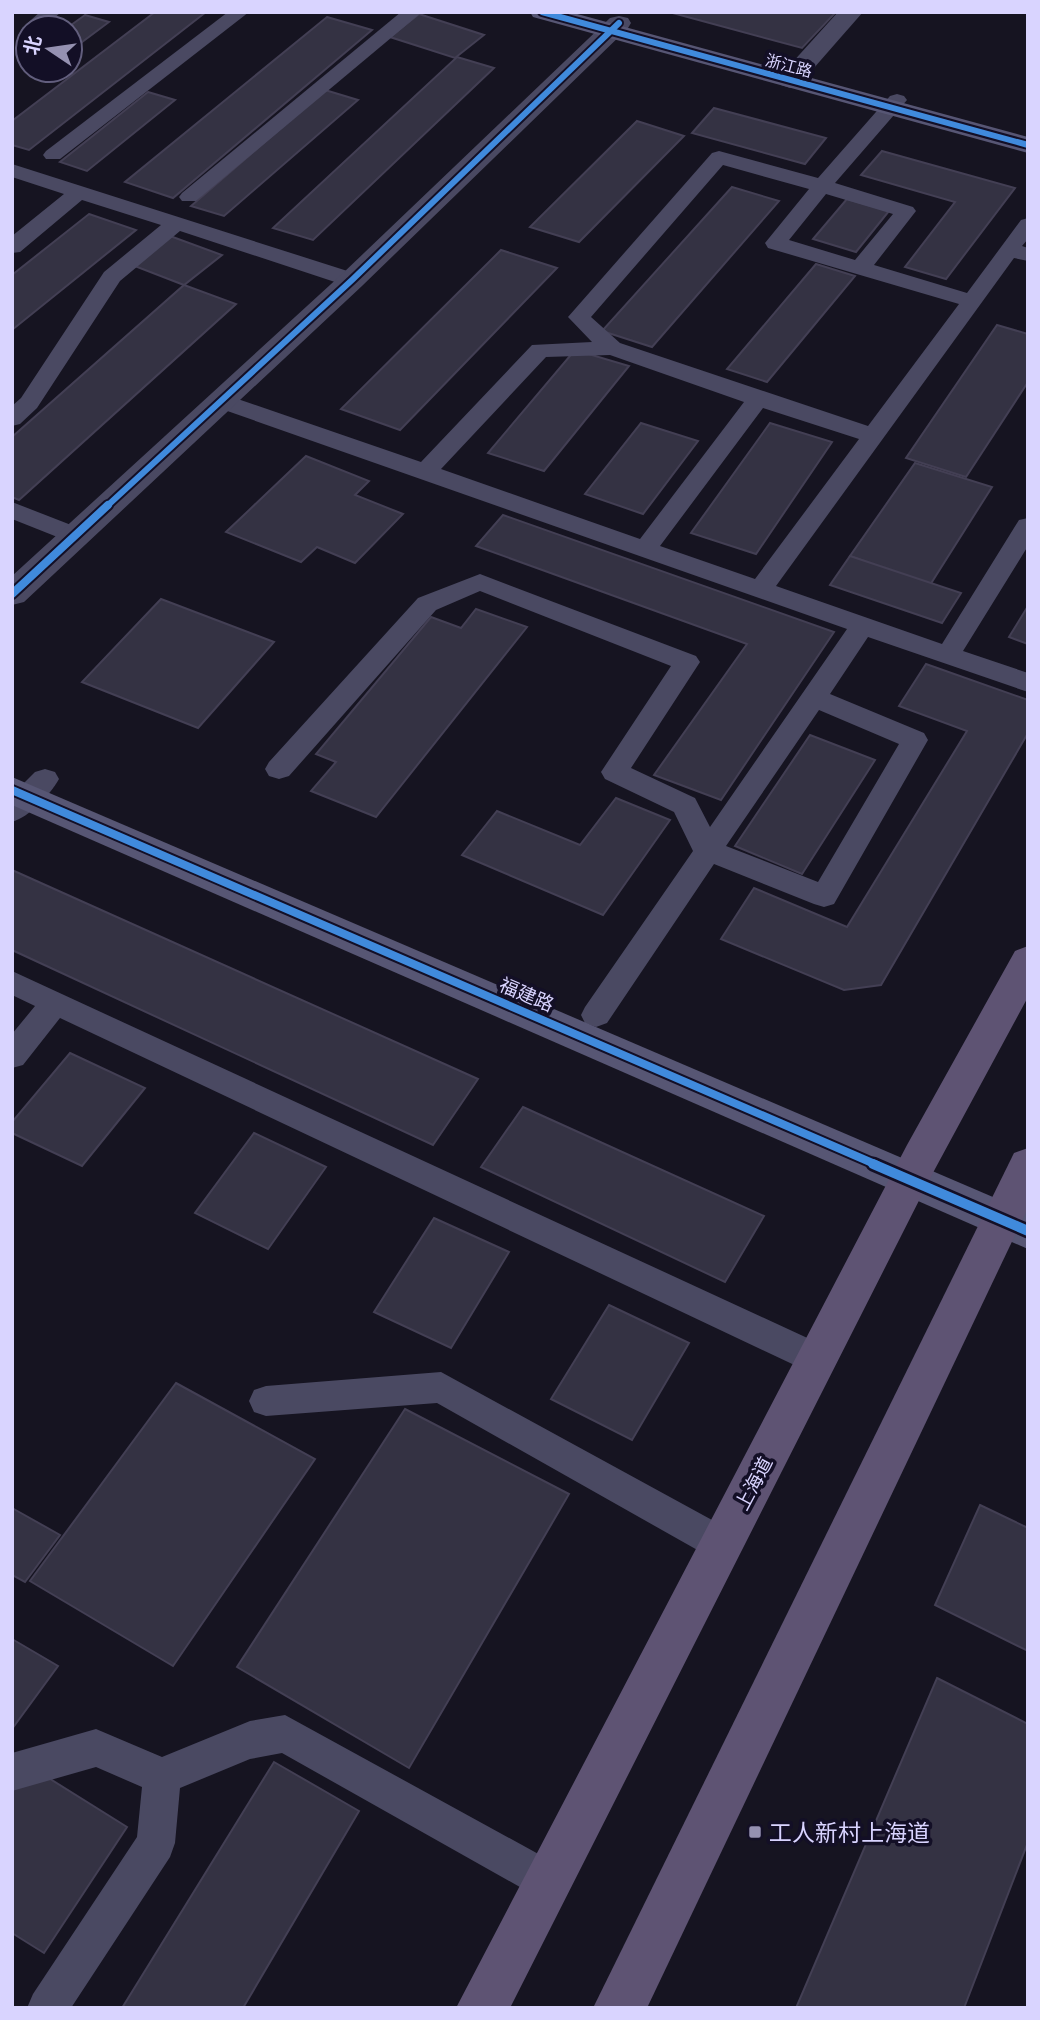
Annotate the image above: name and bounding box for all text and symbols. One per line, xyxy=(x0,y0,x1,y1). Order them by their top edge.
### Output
north arrow xyxy=(14,14,84,84)
text: 北 xyxy=(19,33,45,57)
street label: 浙江路 xyxy=(763,50,815,80)
street label: 福建路 xyxy=(496,972,558,1016)
street label: 上海道 xyxy=(729,1452,777,1514)
place label: 工人新村上海道 xyxy=(769,1818,930,1846)
marker: 工人新村上海道 xyxy=(747,1824,763,1840)

